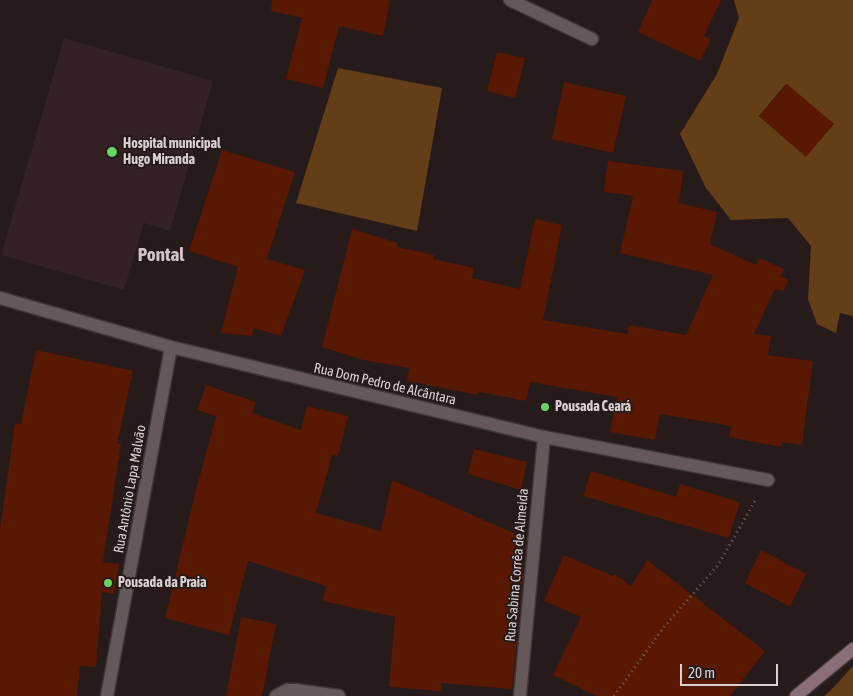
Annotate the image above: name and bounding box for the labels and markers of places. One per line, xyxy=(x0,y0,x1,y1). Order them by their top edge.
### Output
place label: Hospital municipal Hugo Miranda xyxy=(123,136,221,168)
marker: Hospital municipal Hugo Miranda xyxy=(105,145,119,159)
place label: Pousada Ceará xyxy=(555,399,631,415)
marker: Pousada Ceará xyxy=(539,401,551,413)
place label: Pousada da Praia xyxy=(118,575,207,591)
marker: Pousada da Praia xyxy=(102,577,114,589)

